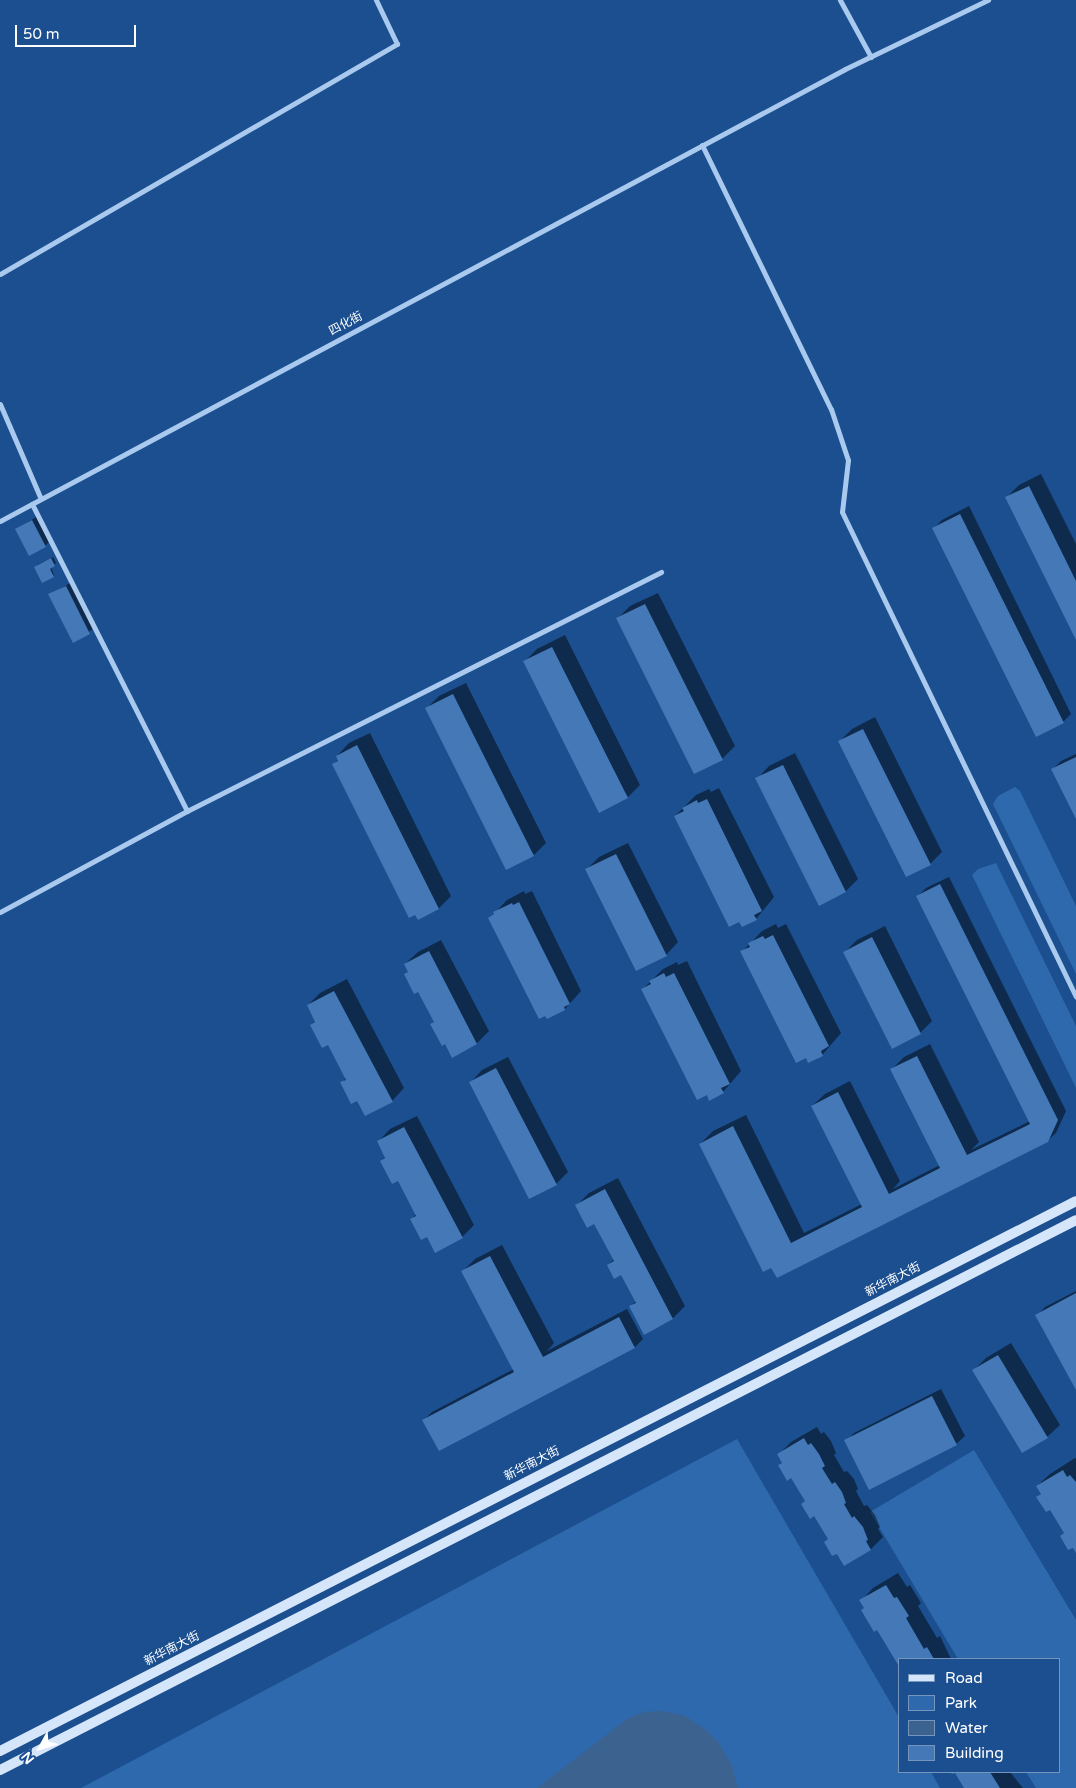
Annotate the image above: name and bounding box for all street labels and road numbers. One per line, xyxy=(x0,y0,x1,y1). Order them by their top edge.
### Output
street label: 四化街 xyxy=(327,309,365,339)
street label: 新华南大街 xyxy=(863,1260,923,1300)
street label: 新华南大街 xyxy=(502,1444,562,1484)
street label: 新华南大街 xyxy=(142,1629,202,1669)

